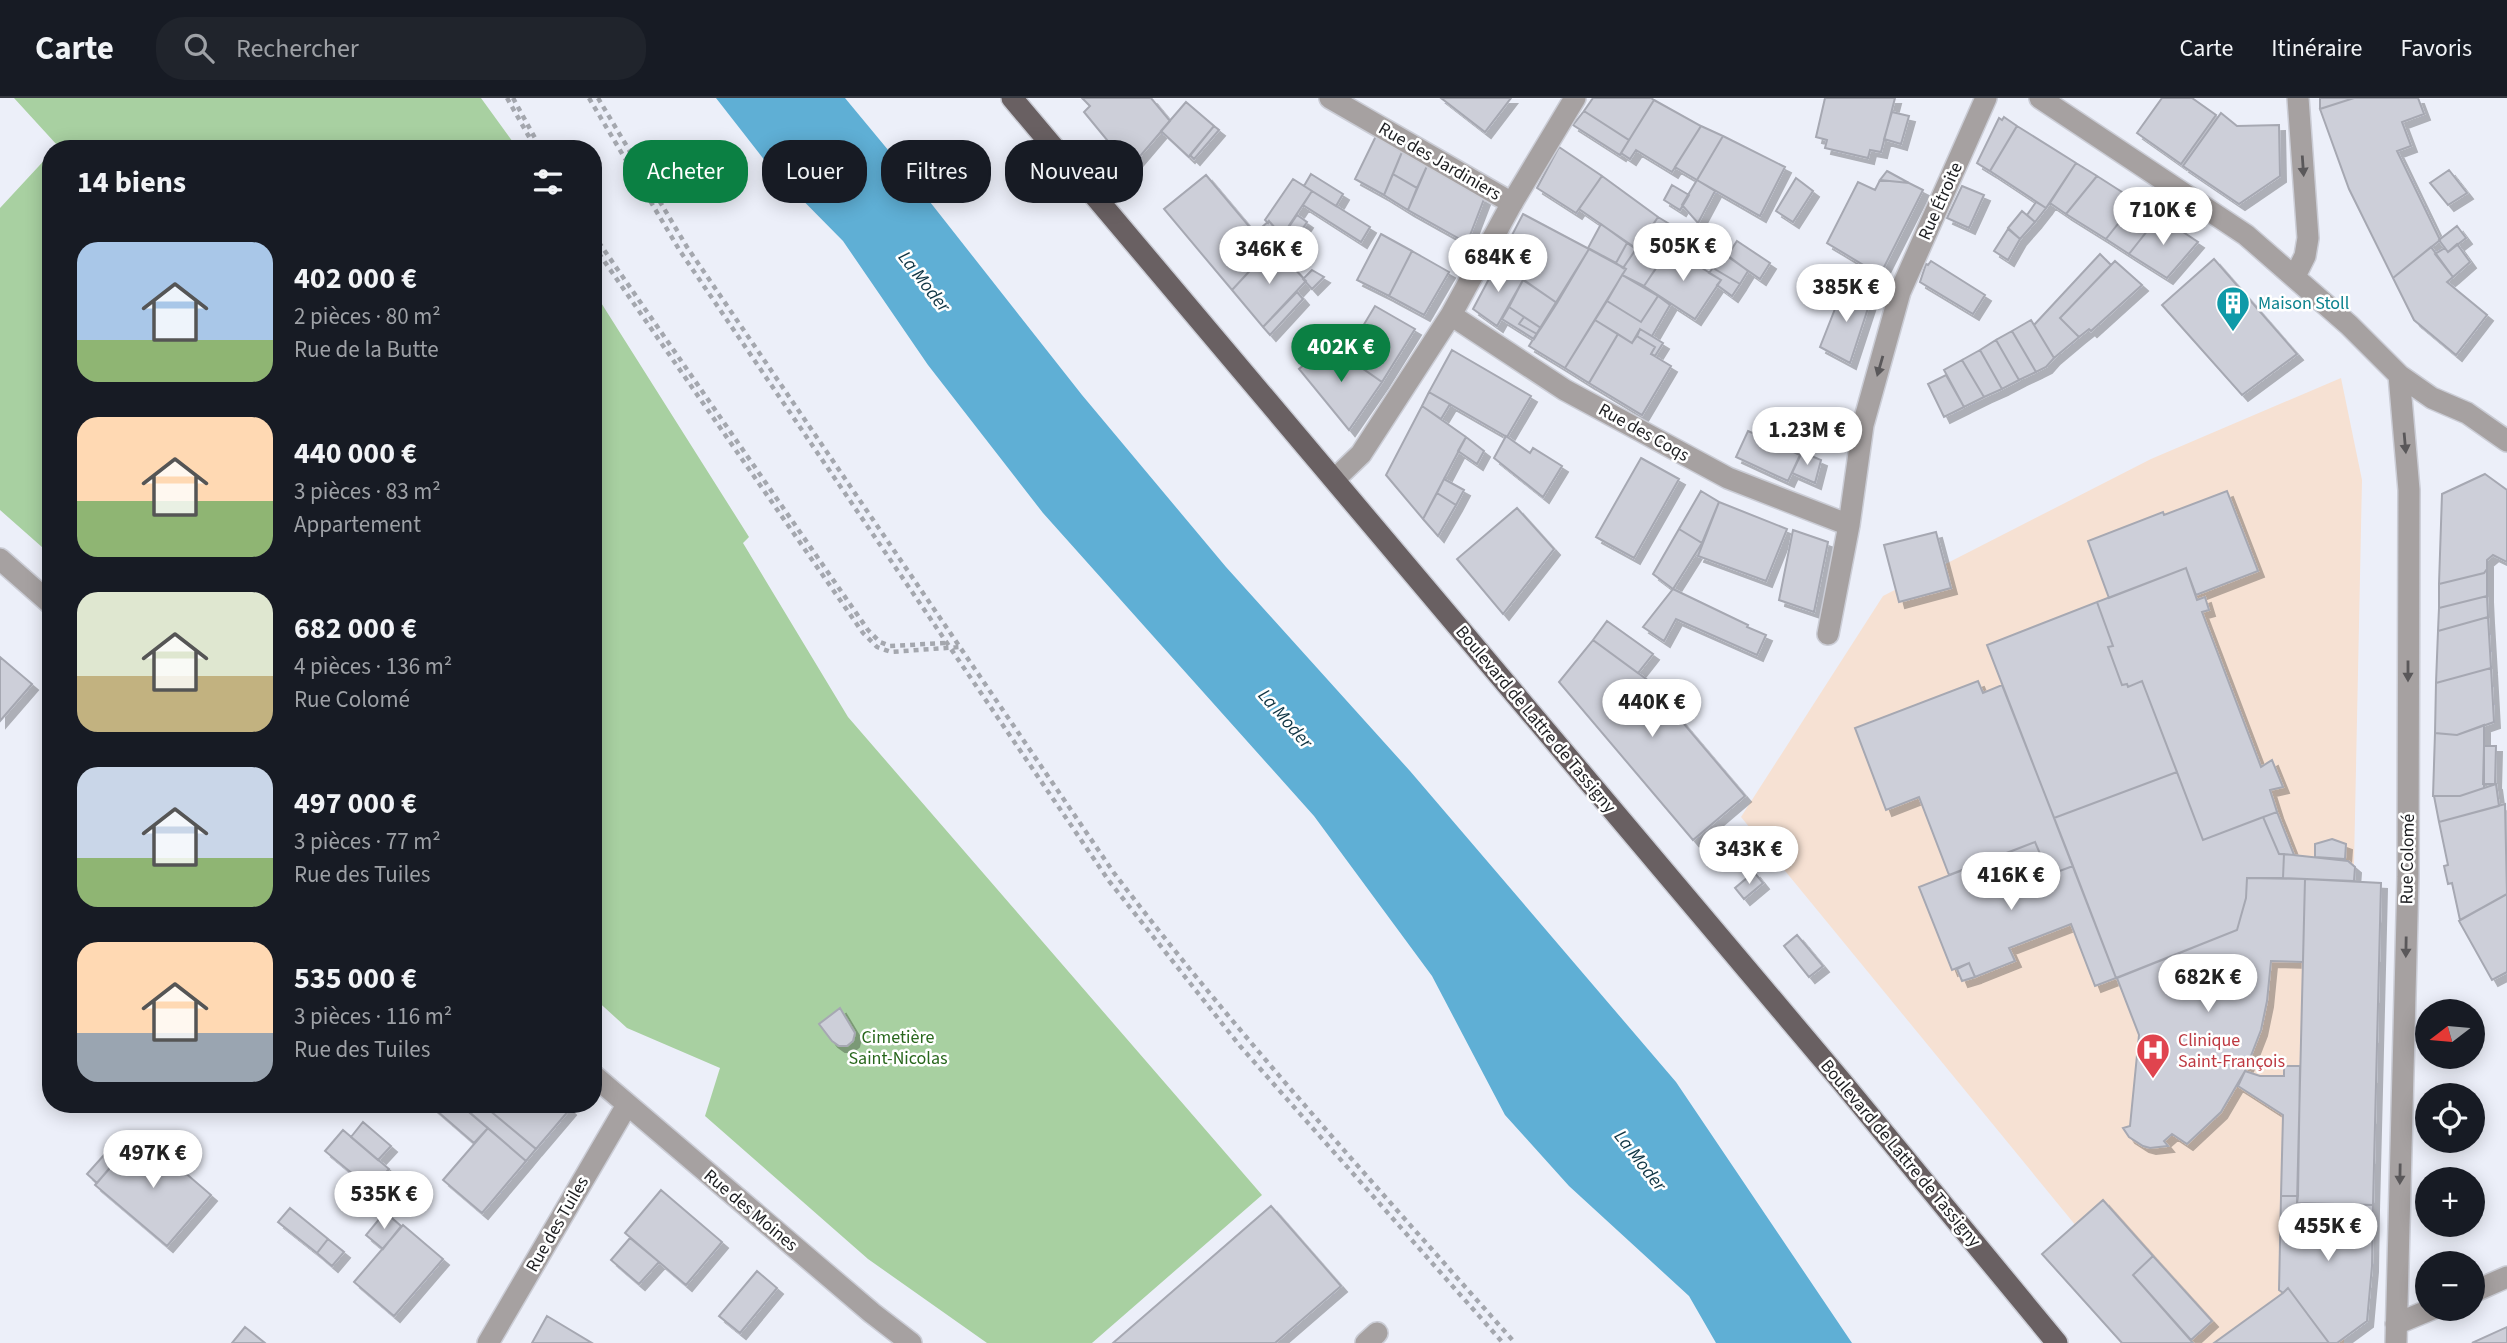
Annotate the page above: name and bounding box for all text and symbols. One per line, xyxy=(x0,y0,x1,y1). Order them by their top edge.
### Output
search box xyxy=(156,17,646,80)
text: Carte xyxy=(35,25,114,72)
icon: search xyxy=(180,29,218,67)
text: Rechercher xyxy=(236,30,359,67)
text: Carte xyxy=(2179,31,2233,66)
text: Itinéraire xyxy=(2271,31,2362,66)
text: Favoris xyxy=(2400,31,2472,66)
street label: Rue des Jardiniers xyxy=(1374,116,1506,207)
chip: Acheter xyxy=(623,140,748,203)
chip: Louer xyxy=(762,140,867,203)
chip: Filtres xyxy=(881,140,991,203)
chip: Nouveau xyxy=(1005,140,1143,203)
one-way arrow xyxy=(2298,155,2309,177)
street label: Rue Étroite xyxy=(1912,158,1969,244)
text: 14 biens xyxy=(77,161,186,204)
icon: filters xyxy=(529,163,567,201)
pin: 710K € xyxy=(2106,188,2220,247)
text: 710K € xyxy=(2129,193,2197,226)
pin: 505K € xyxy=(1626,223,1740,283)
pin: 346K € xyxy=(1212,226,1326,286)
text: 505K € xyxy=(1649,229,1717,262)
text: 346K € xyxy=(1235,232,1303,265)
pin: 684K € xyxy=(1441,234,1555,294)
text: 684K € xyxy=(1464,240,1532,273)
water label: La Moder xyxy=(891,245,957,320)
text: 402 000 € xyxy=(294,257,417,300)
pin: 385K € xyxy=(1789,264,1903,324)
icon: home xyxy=(133,270,217,354)
text: 385K € xyxy=(1812,270,1880,303)
building icon: Maison Stoll xyxy=(2214,284,2252,333)
place label: Maison Stoll xyxy=(2258,291,2349,316)
text: 2 pièces · 80 m² xyxy=(294,300,441,333)
pin: 402K € xyxy=(1284,324,1398,384)
text: 402K € xyxy=(1307,330,1375,363)
text: Rue de la Butte xyxy=(294,333,439,366)
one-way arrow xyxy=(1874,356,1884,377)
street label: Rue des Coqs xyxy=(1594,397,1694,468)
pin: 1.23M € xyxy=(1742,408,1872,467)
text: 1.23M € xyxy=(1768,413,1846,446)
text: 440 000 € xyxy=(294,432,417,475)
one-way arrow xyxy=(2400,432,2411,454)
icon: home xyxy=(133,445,217,529)
text: 3 pièces · 83 m² xyxy=(294,475,441,508)
text: Appartement xyxy=(294,508,421,541)
text: 682 000 € xyxy=(294,607,417,650)
icon: home xyxy=(133,620,217,704)
street label: Boulevard de Lattre de Tassigny xyxy=(1450,620,1622,819)
text: 4 pièces · 136 m² xyxy=(294,650,452,683)
one-way arrow xyxy=(2402,660,2414,682)
pin: 440K € xyxy=(1595,680,1709,739)
text: Rue Colomé xyxy=(294,683,410,716)
water label: La Moder xyxy=(1251,683,1319,756)
text: 440K € xyxy=(1618,685,1686,718)
text: 497 000 € xyxy=(294,782,417,825)
icon: home xyxy=(133,795,217,879)
street label: Rue Colomé xyxy=(2394,813,2421,905)
text: 3 pièces · 77 m² xyxy=(294,825,441,858)
pin: 343K € xyxy=(1692,826,1806,886)
text: 343K € xyxy=(1715,832,1783,865)
pin: 416K € xyxy=(1954,852,2068,912)
text: Rue des Tuiles xyxy=(294,858,430,891)
text: 416K € xyxy=(1977,858,2045,891)
one-way arrow xyxy=(2400,936,2412,958)
pin: 682K € xyxy=(2151,954,2265,1014)
text: 535 000 € xyxy=(294,957,417,1000)
text: 682K € xyxy=(2174,960,2242,993)
icon: home xyxy=(133,970,217,1054)
north arrow xyxy=(2415,999,2485,1069)
map controls xyxy=(2415,999,2485,1321)
text: 3 pièces · 116 m² xyxy=(294,1000,452,1033)
park label: Cimetière Saint-Nicolas xyxy=(848,1025,948,1071)
place label: Clinique Saint-François xyxy=(2178,1028,2285,1074)
hospital icon: Clinique Saint-François xyxy=(2134,1031,2172,1080)
text: Rue des Tuiles xyxy=(294,1033,430,1066)
street label: Boulevard de Lattre de Tassigny xyxy=(1815,1054,1987,1253)
button: locate xyxy=(2415,1083,2485,1153)
water label: La Moder xyxy=(1607,1124,1673,1199)
pin: 497K € xyxy=(96,1130,210,1190)
text: 497K € xyxy=(119,1136,187,1169)
street label: Rue des Moines xyxy=(698,1163,803,1257)
one-way arrow xyxy=(2394,1164,2406,1186)
button: + xyxy=(2415,1167,2485,1237)
pin: 535K € xyxy=(327,1172,441,1231)
street label: Rue des Tuiles xyxy=(520,1172,595,1277)
text: 535K € xyxy=(350,1177,418,1210)
pin: 455K € xyxy=(2271,1204,2385,1263)
text: 455K € xyxy=(2294,1209,2362,1242)
button: − xyxy=(2415,1251,2485,1321)

